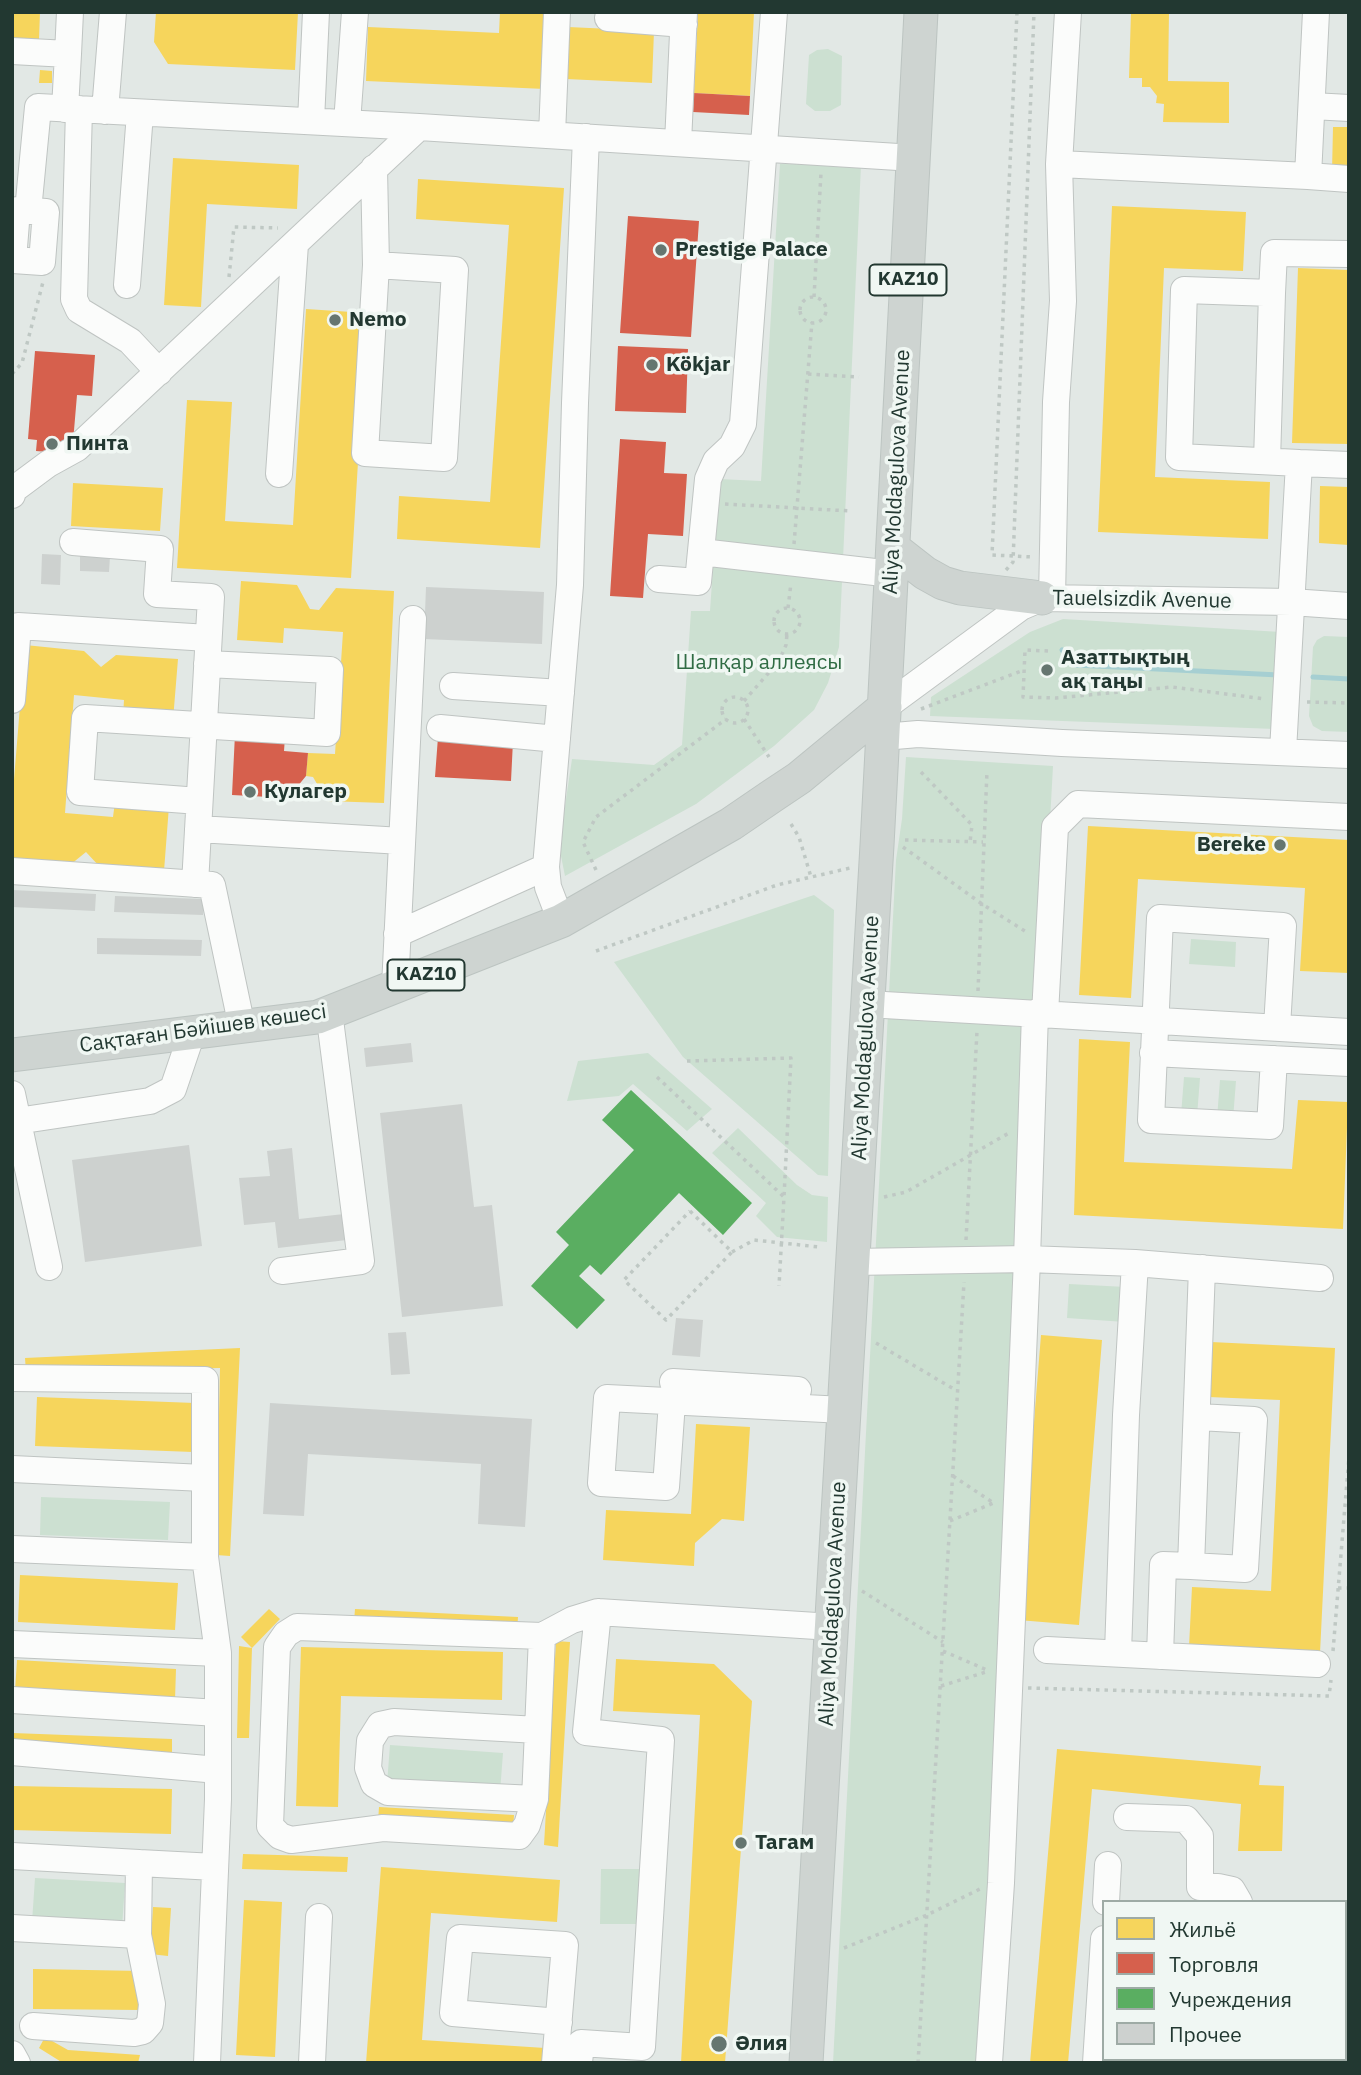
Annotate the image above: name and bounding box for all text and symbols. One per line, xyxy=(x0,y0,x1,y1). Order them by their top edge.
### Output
place label: Prestige Palace xyxy=(675,237,828,263)
marker: Prestige Palace xyxy=(653,242,669,258)
road number: KAZ10 xyxy=(870,264,946,296)
place label: Nemo xyxy=(349,307,407,333)
marker: Nemo xyxy=(327,312,343,328)
street label: Aliya Moldagulova Avenue xyxy=(878,349,916,595)
place label: Kökjar xyxy=(666,352,730,378)
marker: Kökjar xyxy=(644,357,660,373)
place label: Пинта xyxy=(66,431,129,457)
marker: Пинта xyxy=(44,436,60,452)
street label: Tauelsizdik Avenue xyxy=(1052,586,1232,614)
place label: Азаттықтың ақ таңы xyxy=(1061,645,1190,695)
park label: Шалқар аллеясы xyxy=(675,650,843,676)
marker: Азаттықтың ақ таңы xyxy=(1039,662,1055,678)
place label: Кулагер xyxy=(264,779,347,805)
marker: Кулагер xyxy=(242,784,258,800)
place label: Bereke xyxy=(1197,832,1266,858)
marker: Bereke xyxy=(1272,837,1288,853)
street label: Aliya Moldagulova Avenue xyxy=(847,915,885,1161)
road number: KAZ10 xyxy=(388,959,464,990)
street label: Сақтаған Бәйішев көшесі xyxy=(78,999,328,1059)
street label: Aliya Moldagulova Avenue xyxy=(814,1481,852,1727)
place label: Тагам xyxy=(755,1830,814,1856)
marker: Тагам xyxy=(733,1835,749,1851)
legend xyxy=(1102,1900,1347,2061)
text: Жильё xyxy=(1169,1915,1236,1943)
text: Торговля xyxy=(1169,1950,1259,1978)
text: Учреждения xyxy=(1169,1985,1292,2013)
text: Прочее xyxy=(1169,2020,1242,2048)
place label: Әлия xyxy=(735,2031,788,2057)
marker: Әлия xyxy=(709,2034,729,2054)

